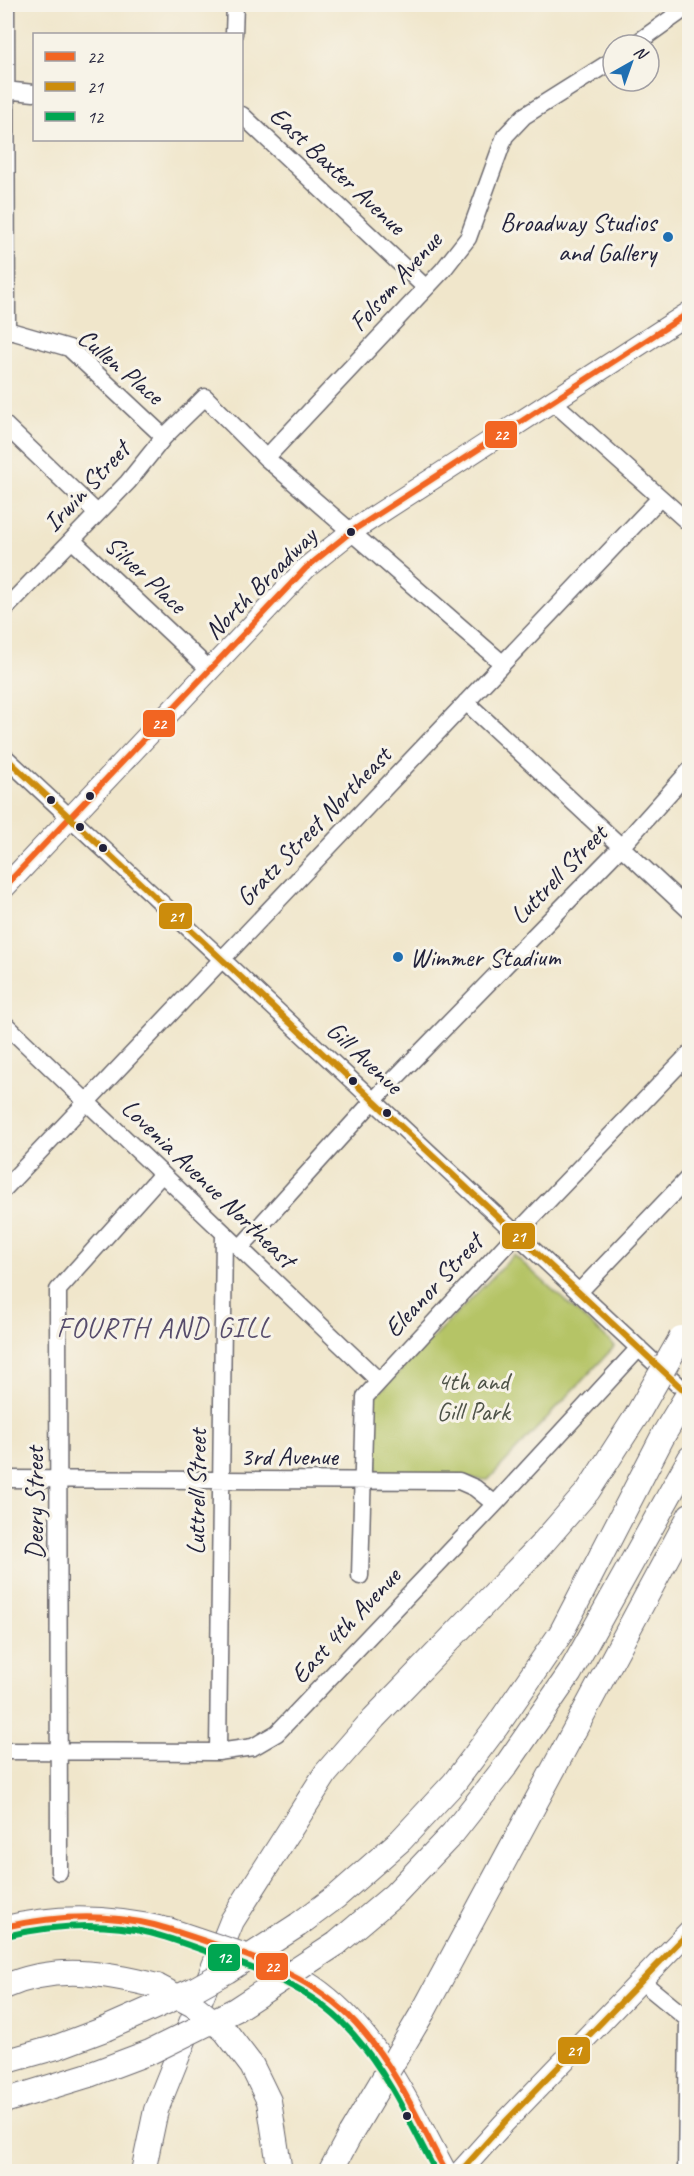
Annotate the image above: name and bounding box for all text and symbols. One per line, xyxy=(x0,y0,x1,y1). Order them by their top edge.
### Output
legend xyxy=(33,33,243,141)
north arrow xyxy=(601,33,661,93)
text: N xyxy=(630,41,653,65)
text: 22 xyxy=(87,46,105,68)
text: 21 xyxy=(87,76,104,98)
street label: East Baxter Avenue xyxy=(263,99,414,243)
text: 12 xyxy=(87,106,105,128)
place label: Broadway Studios and Gallery xyxy=(500,206,658,269)
street label: Folsom Avenue xyxy=(342,223,450,338)
marker: Broadway Studios and Gallery xyxy=(661,230,675,244)
street label: Cullen Place xyxy=(71,321,172,413)
line badge: 22 xyxy=(484,420,518,449)
text: 22 xyxy=(494,425,510,445)
street label: Irwin Street xyxy=(36,431,139,539)
street label: North Broadway xyxy=(197,518,325,647)
unlabelled marker xyxy=(345,526,357,538)
street label: Silver Place xyxy=(98,528,195,622)
line badge: 22 xyxy=(142,709,176,738)
text: 22 xyxy=(152,714,168,734)
street label: Gratz Street Northeast xyxy=(229,738,400,913)
unlabelled marker xyxy=(84,790,96,802)
unlabelled marker xyxy=(45,794,57,806)
street label: Luttrell Street xyxy=(503,816,616,931)
unlabelled marker xyxy=(74,821,86,833)
unlabelled marker xyxy=(97,842,109,854)
line badge: 21 xyxy=(158,902,193,930)
text: 21 xyxy=(169,907,185,927)
place label: Wimmer Stadium xyxy=(410,941,562,974)
marker: Wimmer Stadium xyxy=(391,950,405,964)
street label: Gill Avenue xyxy=(319,1014,412,1103)
unlabelled marker xyxy=(347,1075,359,1087)
street label: Lovenia Avenue Northeast xyxy=(115,1092,305,1277)
unlabelled marker xyxy=(381,1107,393,1119)
line badge: 21 xyxy=(501,1222,536,1250)
street label: Eleanor Street xyxy=(377,1224,492,1344)
text: 21 xyxy=(511,1227,527,1247)
district label: FOURTH AND GILL xyxy=(56,1310,272,1345)
park label: 4th and Gill Park xyxy=(437,1365,513,1428)
street label: Luttrell Street xyxy=(179,1426,214,1555)
street label: 3rd Avenue xyxy=(240,1440,339,1473)
street label: Deery Street xyxy=(18,1444,51,1559)
street label: East 4th Avenue xyxy=(283,1559,409,1690)
line badge: 12 xyxy=(207,1943,241,1972)
text: 12 xyxy=(217,1948,233,1968)
line badge: 22 xyxy=(255,1952,289,1981)
text: 22 xyxy=(265,1957,281,1977)
line badge: 21 xyxy=(557,2036,591,2065)
text: 21 xyxy=(567,2041,583,2061)
unlabelled marker xyxy=(401,2110,413,2122)

